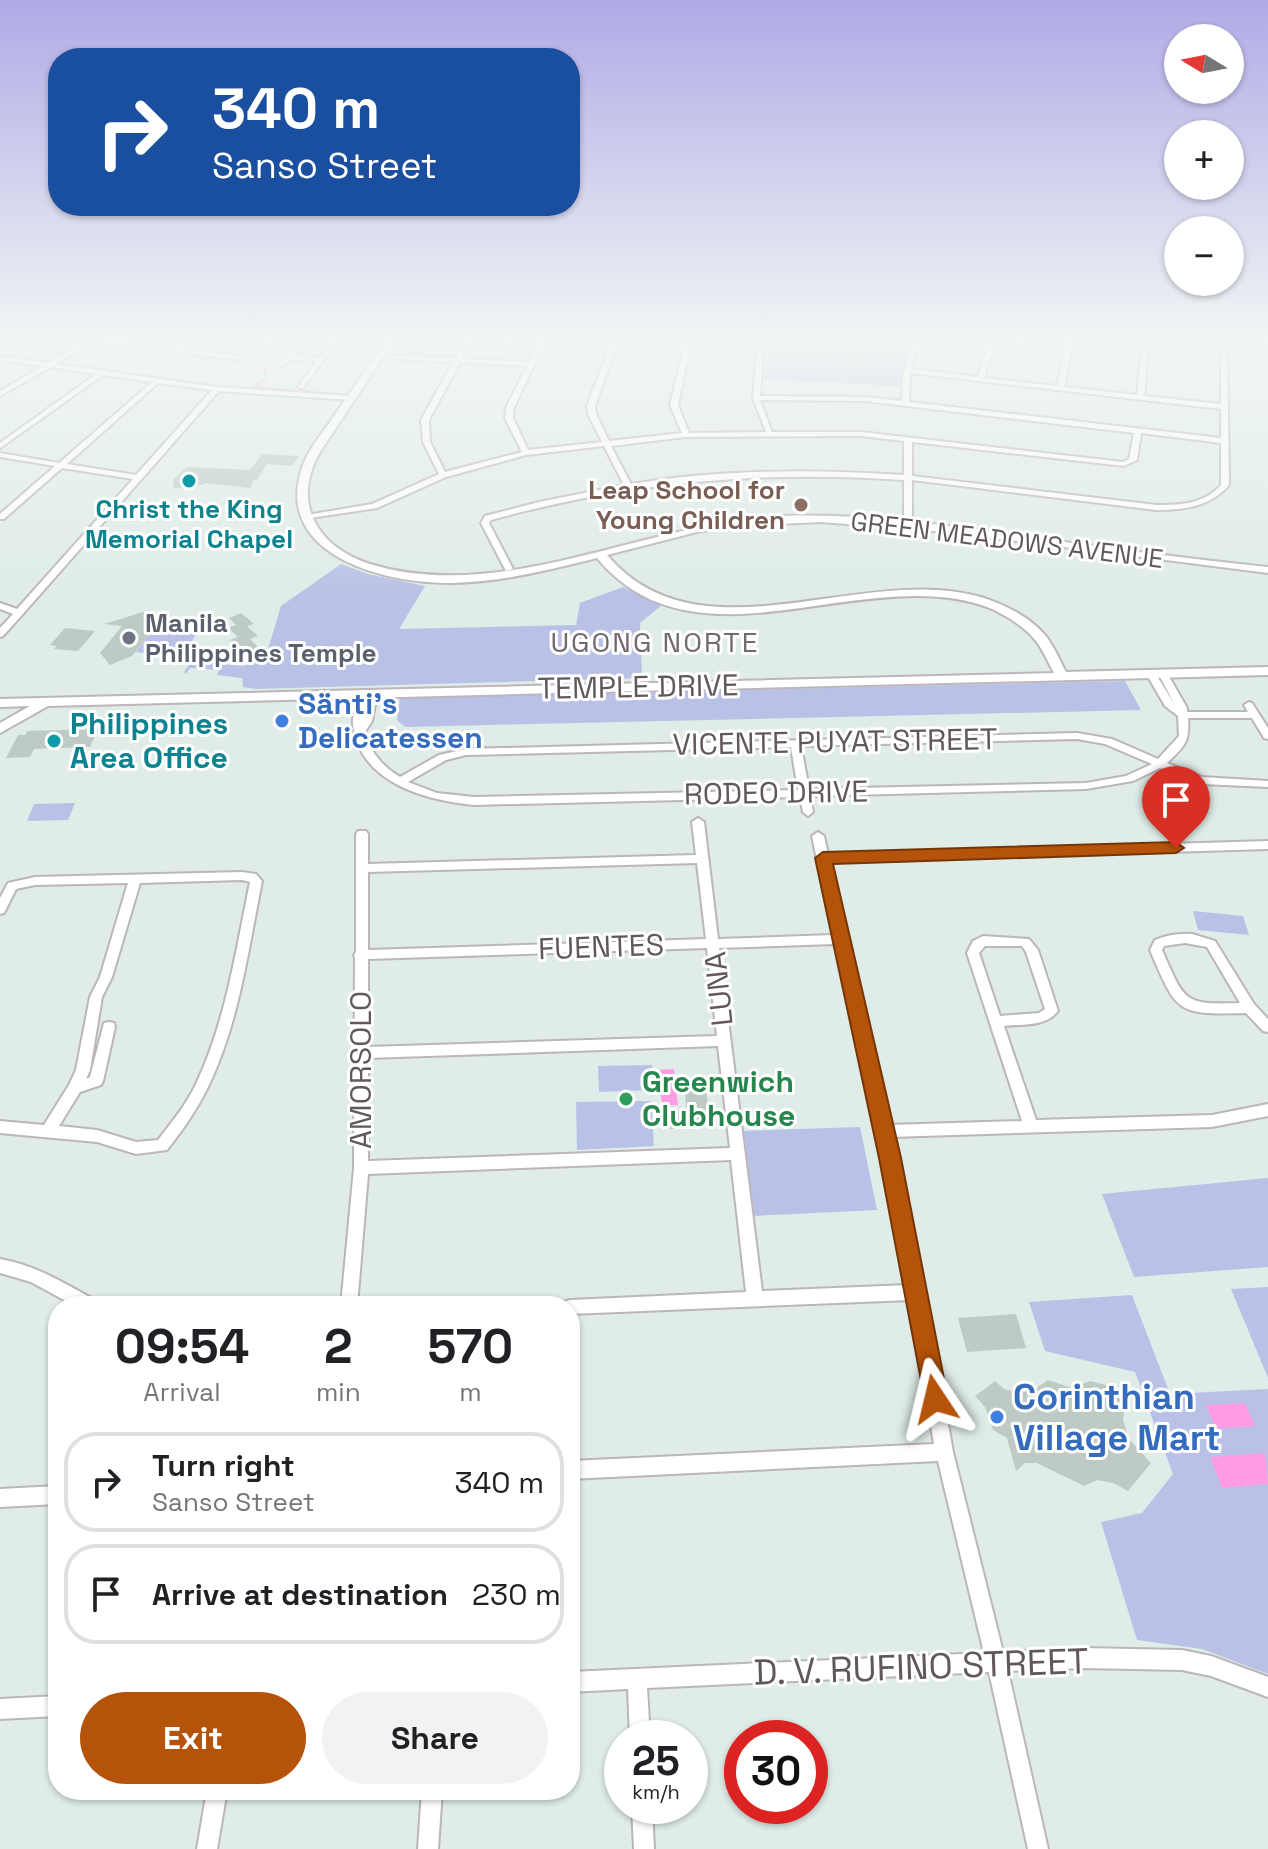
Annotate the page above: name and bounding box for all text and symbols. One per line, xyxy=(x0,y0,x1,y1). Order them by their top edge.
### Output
north arrow xyxy=(1164,24,1244,104)
map controls xyxy=(1164,24,1244,296)
text: 340 m xyxy=(212,73,380,144)
icon: right xyxy=(80,80,184,184)
button: + xyxy=(1164,120,1244,200)
text: Sanso Street xyxy=(212,143,437,189)
button: − xyxy=(1164,216,1244,296)
marker: Christ the King Memorial Chapel xyxy=(180,472,198,490)
place label: Leap School for Young Children xyxy=(588,473,785,537)
place label: Christ the King Memorial Chapel xyxy=(85,492,293,556)
marker: Leap School for Young Children xyxy=(792,496,810,514)
street label: GREEN MEADOWS AVENUE xyxy=(849,504,1165,576)
place label: Manila Philippines Temple xyxy=(145,606,377,670)
district label: UGONG NORTE xyxy=(550,624,760,660)
marker: Manila Philippines Temple xyxy=(120,629,138,647)
street label: TEMPLE DRIVE xyxy=(537,665,739,708)
place label: Sänti's Delicatessen xyxy=(298,684,483,757)
place label: Philippines Area Office xyxy=(70,704,228,777)
marker: Sänti's Delicatessen xyxy=(273,712,291,730)
street label: VICENTE PUYAT STREET xyxy=(672,719,998,764)
marker: Philippines Area Office xyxy=(45,732,63,750)
pin xyxy=(1142,766,1210,848)
street label: RODEO DRIVE xyxy=(683,771,869,814)
icon: arrive xyxy=(1154,778,1198,822)
street label: FUENTES xyxy=(537,925,665,968)
street label: LUNA xyxy=(695,950,742,1028)
street label: AMORSOLO xyxy=(341,991,380,1149)
place label: Greenwich Clubhouse xyxy=(642,1062,795,1135)
marker: Greenwich Clubhouse xyxy=(617,1090,635,1108)
text: 09:54 xyxy=(115,1316,249,1377)
text: 2 xyxy=(324,1316,353,1377)
text: 570 xyxy=(427,1316,513,1377)
position arrow xyxy=(893,1357,977,1441)
place label: Corinthian Village Mart xyxy=(1013,1374,1221,1461)
text: Arrival xyxy=(143,1375,221,1409)
text: min xyxy=(316,1375,361,1409)
text: m xyxy=(459,1375,482,1409)
marker: Corinthian Village Mart xyxy=(988,1408,1006,1426)
text: Turn right xyxy=(152,1446,295,1485)
icon: right xyxy=(84,1460,128,1504)
text: 340 m xyxy=(454,1463,544,1502)
text: Sanso Street xyxy=(152,1485,315,1519)
icon: arrive xyxy=(84,1572,128,1616)
text: Arrive at destination xyxy=(152,1575,448,1614)
text: 230 m xyxy=(472,1575,561,1614)
street label: D. V. RUFINO STREET xyxy=(753,1638,1089,1696)
button: Exit xyxy=(80,1692,306,1784)
button: Share xyxy=(322,1692,548,1784)
speed limit sign: 30 xyxy=(724,1720,828,1824)
text: 25 xyxy=(632,1736,680,1787)
text: km/h xyxy=(632,1779,680,1805)

